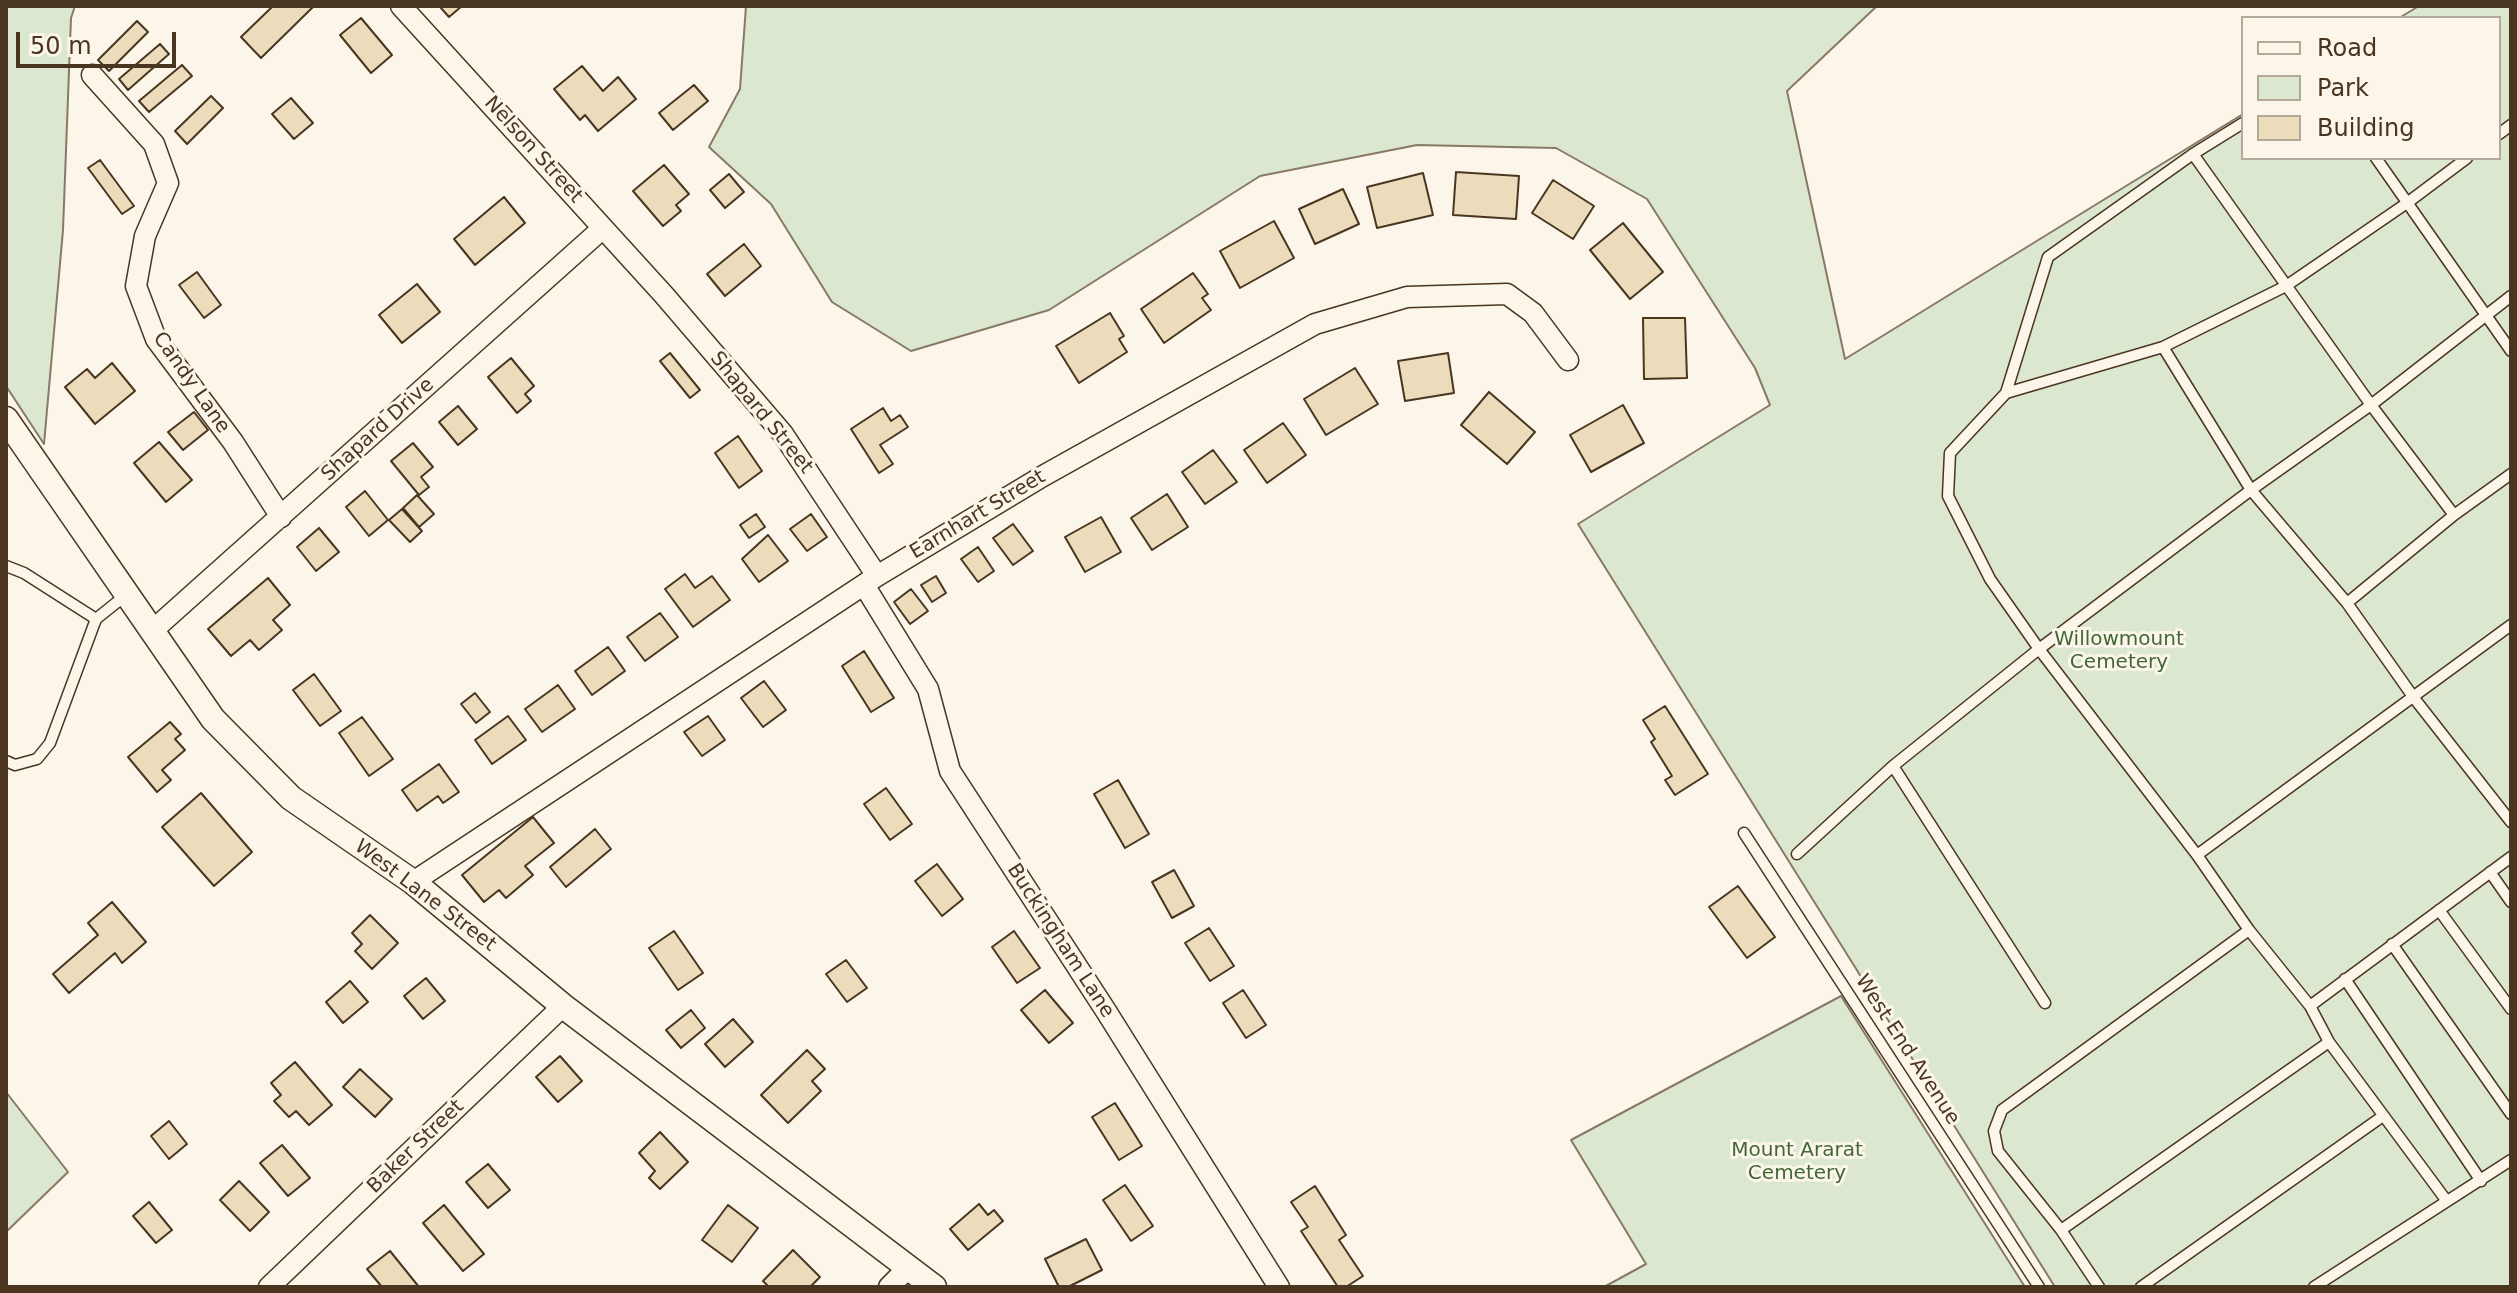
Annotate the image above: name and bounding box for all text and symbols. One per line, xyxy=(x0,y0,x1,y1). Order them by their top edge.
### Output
scale bar xyxy=(20,16,180,66)
legend xyxy=(2241,16,2501,160)
text: 50 m xyxy=(30,32,92,60)
text: Road xyxy=(2317,34,2377,62)
text: Park xyxy=(2317,74,2369,102)
street label: Nelson Street xyxy=(479,92,587,208)
text: Building xyxy=(2317,114,2414,142)
street label: Candy Lane xyxy=(147,328,235,438)
street label: Shapard Street xyxy=(704,347,818,479)
street label: Shapard Drive xyxy=(317,373,439,487)
street label: Earnhart Street xyxy=(906,465,1050,565)
park label: Willowmount Cemetery xyxy=(2054,628,2184,675)
street label: West Lane Street xyxy=(349,835,501,957)
street label: Buckingham Lane xyxy=(1001,859,1119,1023)
street label: West End Avenue xyxy=(1849,970,1965,1130)
street label: Baker Street xyxy=(363,1095,469,1199)
park label: Mount Ararat Cemetery xyxy=(1731,1139,1863,1186)

